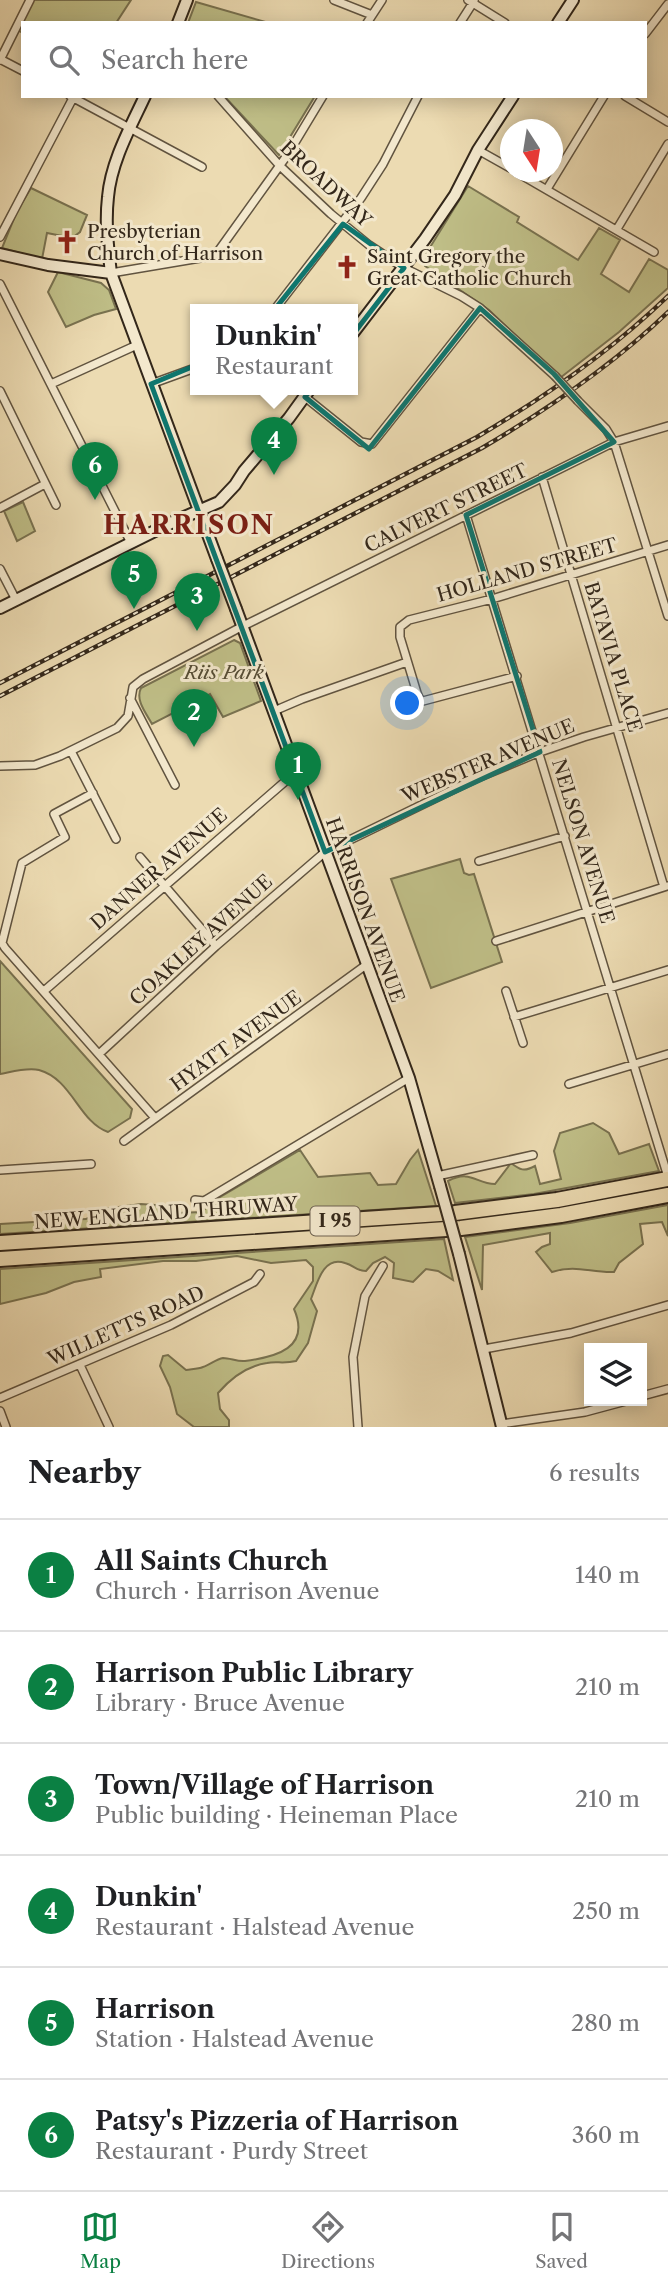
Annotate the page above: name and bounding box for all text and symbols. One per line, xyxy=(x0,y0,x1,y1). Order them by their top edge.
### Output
search box xyxy=(21,21,647,98)
icon: search xyxy=(45,41,83,79)
text: Search here xyxy=(101,44,248,76)
north arrow xyxy=(500,119,563,182)
street label: BROADWAY xyxy=(276,136,377,232)
place label: Presbyterian Church of Harrison xyxy=(87,220,263,265)
church icon: Presbyterian Church of Harrison xyxy=(53,228,81,256)
place label: Saint Gregory the Great Catholic Church xyxy=(367,245,572,290)
church icon: Saint Gregory the Great Catholic Church xyxy=(333,253,361,281)
popup xyxy=(190,304,358,395)
text: Dunkin' xyxy=(215,320,322,352)
text: Restaurant xyxy=(215,352,333,380)
pin: 4 xyxy=(251,417,297,475)
pin: 6 xyxy=(72,442,118,500)
street label: CALVERT STREET xyxy=(361,458,532,558)
district label: HARRISON xyxy=(103,509,275,541)
street label: HOLLAND STREET xyxy=(434,533,621,607)
pin: 5 xyxy=(111,551,157,609)
pin: 3 xyxy=(174,573,220,631)
street label: BATAVIA PLACE xyxy=(579,579,647,735)
park label: Riis Park xyxy=(182,661,264,684)
your location xyxy=(390,686,424,720)
pin: 2 xyxy=(171,689,217,747)
street label: WEBSTER AVENUE xyxy=(397,714,578,808)
pin: 1 xyxy=(275,742,321,800)
street label: NELSON AVENUE xyxy=(547,756,619,926)
street label: DANNER AVENUE xyxy=(86,803,232,935)
street label: HARRISON AVENUE xyxy=(321,814,409,1006)
street label: COAKLEY AVENUE xyxy=(125,870,277,1010)
street label: HYATT AVENUE xyxy=(166,986,306,1096)
street label: NEW ENGLAND THRUWAY xyxy=(33,1192,299,1234)
road number: I 95 xyxy=(310,1206,360,1236)
street label: WILLETTS ROAD xyxy=(43,1281,208,1371)
map controls xyxy=(584,1343,647,1406)
button: layers xyxy=(584,1343,647,1406)
text: Nearby xyxy=(28,1454,141,1491)
text: 6 results xyxy=(549,1459,640,1487)
text: All Saints Church xyxy=(95,1545,328,1577)
text: 1 xyxy=(46,1561,56,1589)
text: 140 m xyxy=(575,1561,640,1589)
text: Church · Harrison Avenue xyxy=(95,1577,379,1605)
text: Harrison Public Library xyxy=(95,1657,413,1689)
text: 2 xyxy=(44,1673,58,1701)
text: 210 m xyxy=(575,1673,640,1701)
text: Library · Bruce Avenue xyxy=(95,1689,345,1717)
text: Town/Village of Harrison xyxy=(95,1769,434,1801)
text: 3 xyxy=(45,1785,58,1813)
text: 210 m xyxy=(575,1785,640,1813)
text: Public building · Heineman Place xyxy=(95,1801,458,1829)
text: Dunkin' xyxy=(95,1881,202,1913)
text: 4 xyxy=(44,1897,58,1925)
text: 250 m xyxy=(572,1897,640,1925)
text: Restaurant · Halstead Avenue xyxy=(95,1913,414,1941)
text: Harrison xyxy=(95,1993,215,2025)
text: 5 xyxy=(45,2009,57,2037)
text: 280 m xyxy=(571,2009,640,2037)
text: Station · Halstead Avenue xyxy=(95,2025,374,2053)
text: Patsy's Pizzeria of Harrison xyxy=(95,2105,459,2137)
text: 6 xyxy=(44,2121,58,2149)
text: 360 m xyxy=(572,2121,640,2149)
text: Restaurant · Purdy Street xyxy=(95,2137,368,2165)
tab: Map xyxy=(80,2208,121,2273)
tab: Directions xyxy=(281,2208,375,2273)
tab: Saved xyxy=(535,2208,588,2273)

